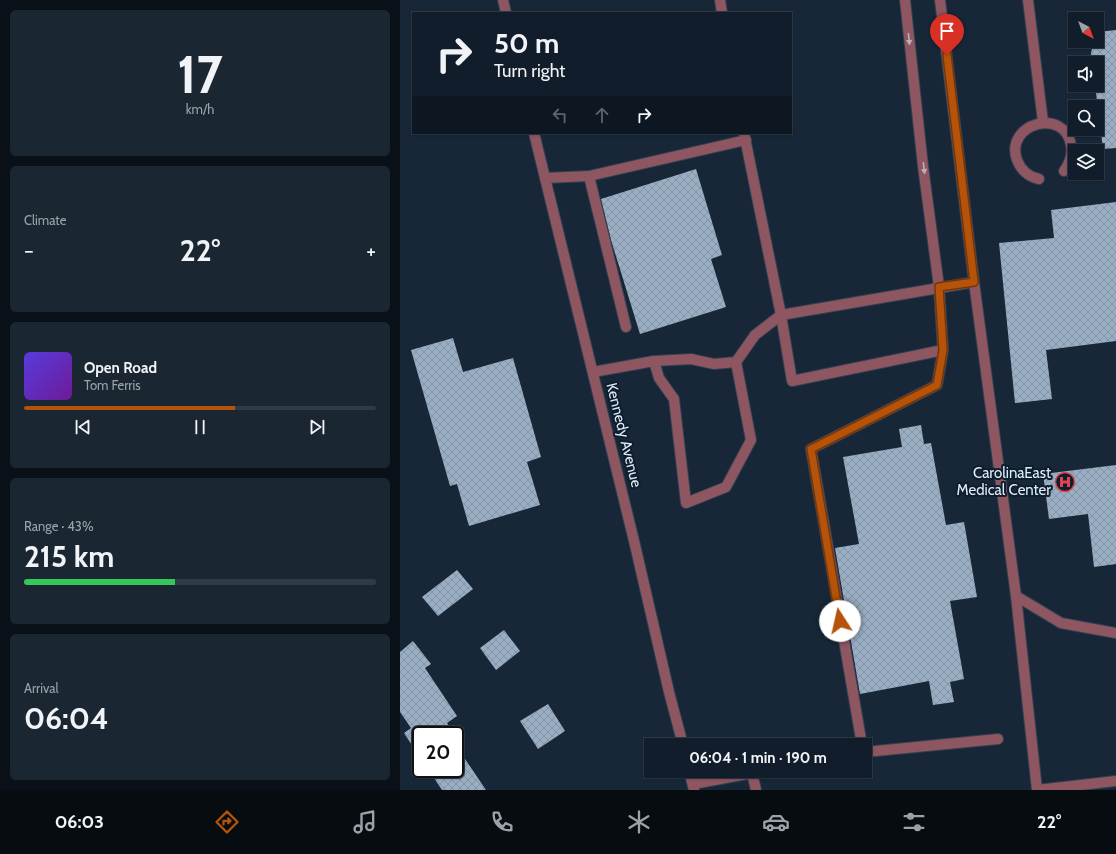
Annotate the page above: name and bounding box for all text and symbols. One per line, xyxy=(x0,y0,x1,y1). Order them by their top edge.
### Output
north arrow xyxy=(1068,12,1104,48)
map controls xyxy=(1068,12,1104,180)
pin xyxy=(930,14,964,55)
icon: arrive xyxy=(936,20,958,42)
text: 50 m xyxy=(494,26,559,60)
icon: right xyxy=(428,28,480,80)
one-way arrow xyxy=(906,33,912,45)
text: 17 xyxy=(177,43,223,106)
button: sound xyxy=(1068,56,1104,92)
text: Turn right xyxy=(494,60,565,82)
button: search xyxy=(1068,100,1104,136)
text: km/h xyxy=(186,101,214,117)
icon: left xyxy=(549,104,571,126)
icon: ahead xyxy=(591,104,613,126)
icon: right xyxy=(633,104,655,126)
button: layers xyxy=(1068,144,1104,180)
one-way arrow xyxy=(921,162,927,174)
text: Climate xyxy=(24,212,66,228)
text: 22° xyxy=(180,232,220,269)
text: − xyxy=(24,237,34,264)
text: + xyxy=(366,237,376,264)
text: Open Road xyxy=(84,359,157,377)
text: Tom Ferris xyxy=(84,377,141,393)
street label: Kennedy Avenue xyxy=(602,381,646,489)
icon: previous xyxy=(72,416,94,438)
icon: pause xyxy=(189,416,211,438)
icon: next xyxy=(306,416,328,438)
place label: CarolinaEast Medical Center xyxy=(957,464,1051,499)
hospital icon: CarolinaEast Medical Center xyxy=(1054,471,1076,493)
text: Range · 43% xyxy=(24,518,94,534)
text: 215 km xyxy=(24,538,114,575)
position arrow xyxy=(819,600,861,642)
text: Arrival xyxy=(24,680,59,696)
text: 06:04 xyxy=(24,700,109,737)
speed limit sign: 20 xyxy=(412,726,464,778)
text: 06:04 · 1 min · 190 m xyxy=(689,749,827,767)
icon: directions xyxy=(213,808,241,836)
icon: music xyxy=(351,808,379,836)
icon: phone xyxy=(488,808,516,836)
icon: climate xyxy=(625,808,653,836)
icon: car xyxy=(762,808,790,836)
icon: filters xyxy=(900,808,928,836)
text: 06:03 xyxy=(55,811,104,833)
text: 22° xyxy=(1037,811,1061,833)

